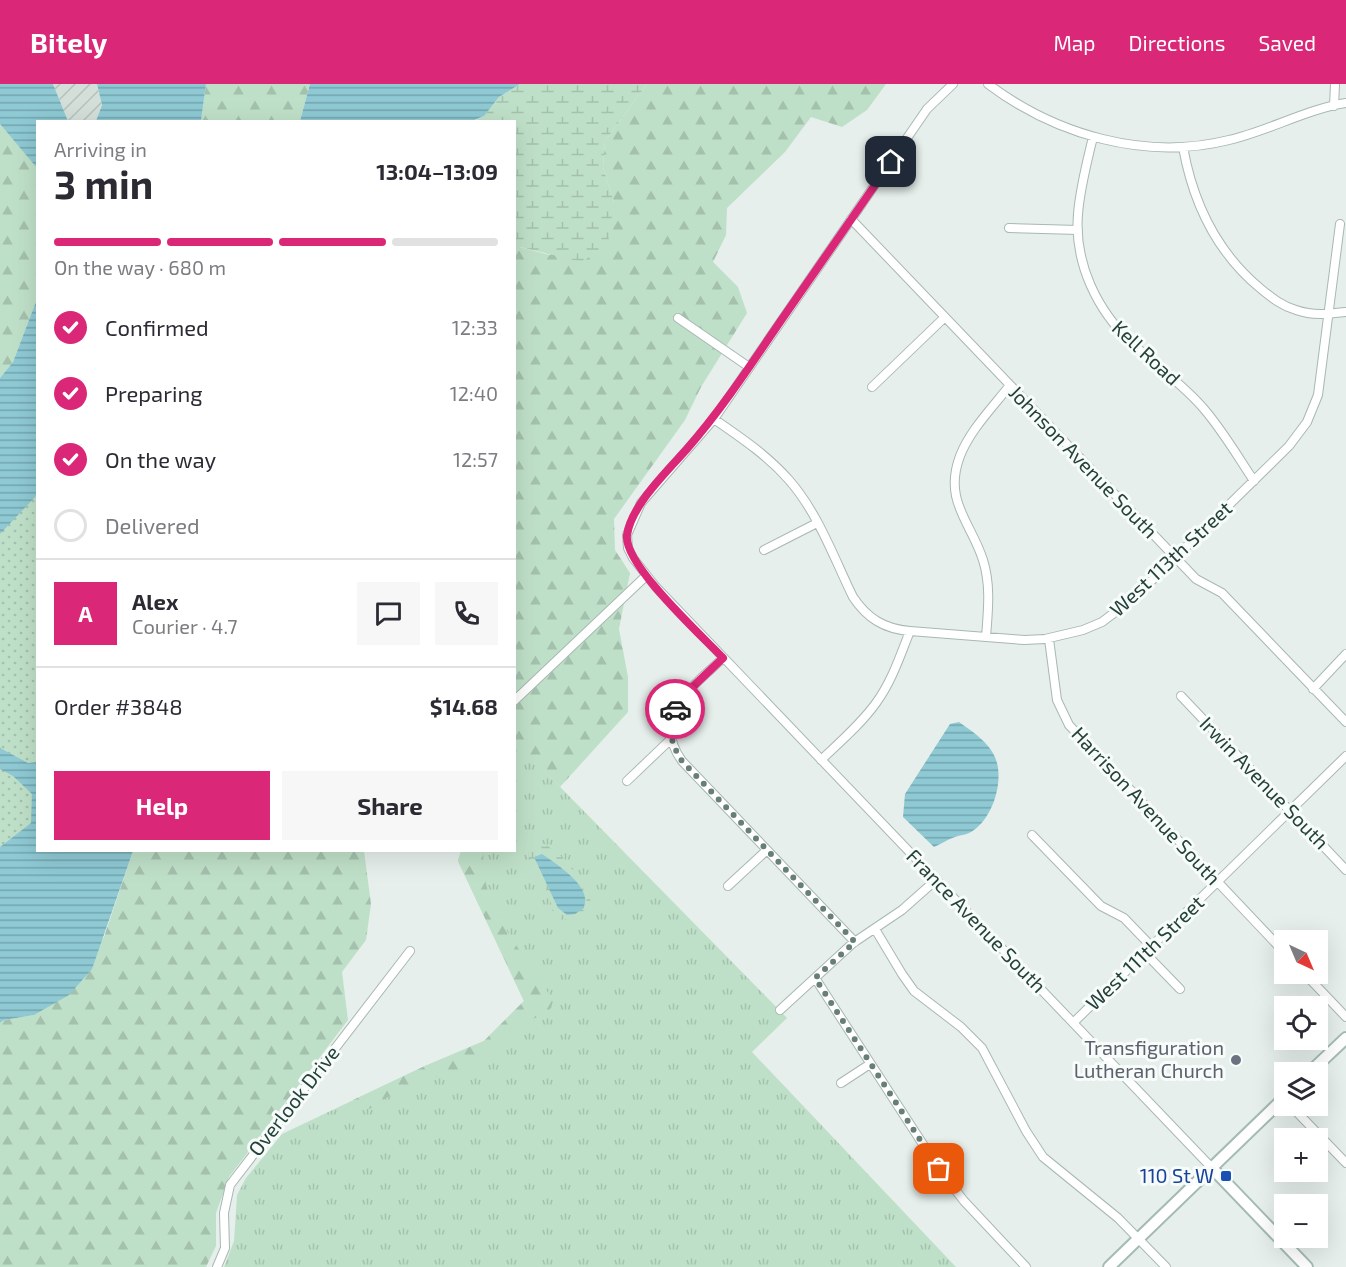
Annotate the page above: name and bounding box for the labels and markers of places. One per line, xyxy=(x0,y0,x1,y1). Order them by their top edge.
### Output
pin xyxy=(865,136,916,187)
place label: Transfiguration Lutheran Church xyxy=(1074,1035,1224,1082)
marker: Transfiguration Lutheran Church xyxy=(1229,1053,1243,1067)
pin xyxy=(913,1143,964,1194)
place label: 110 St W xyxy=(1140,1163,1214,1187)
marker: 110 St W xyxy=(1219,1169,1233,1183)

